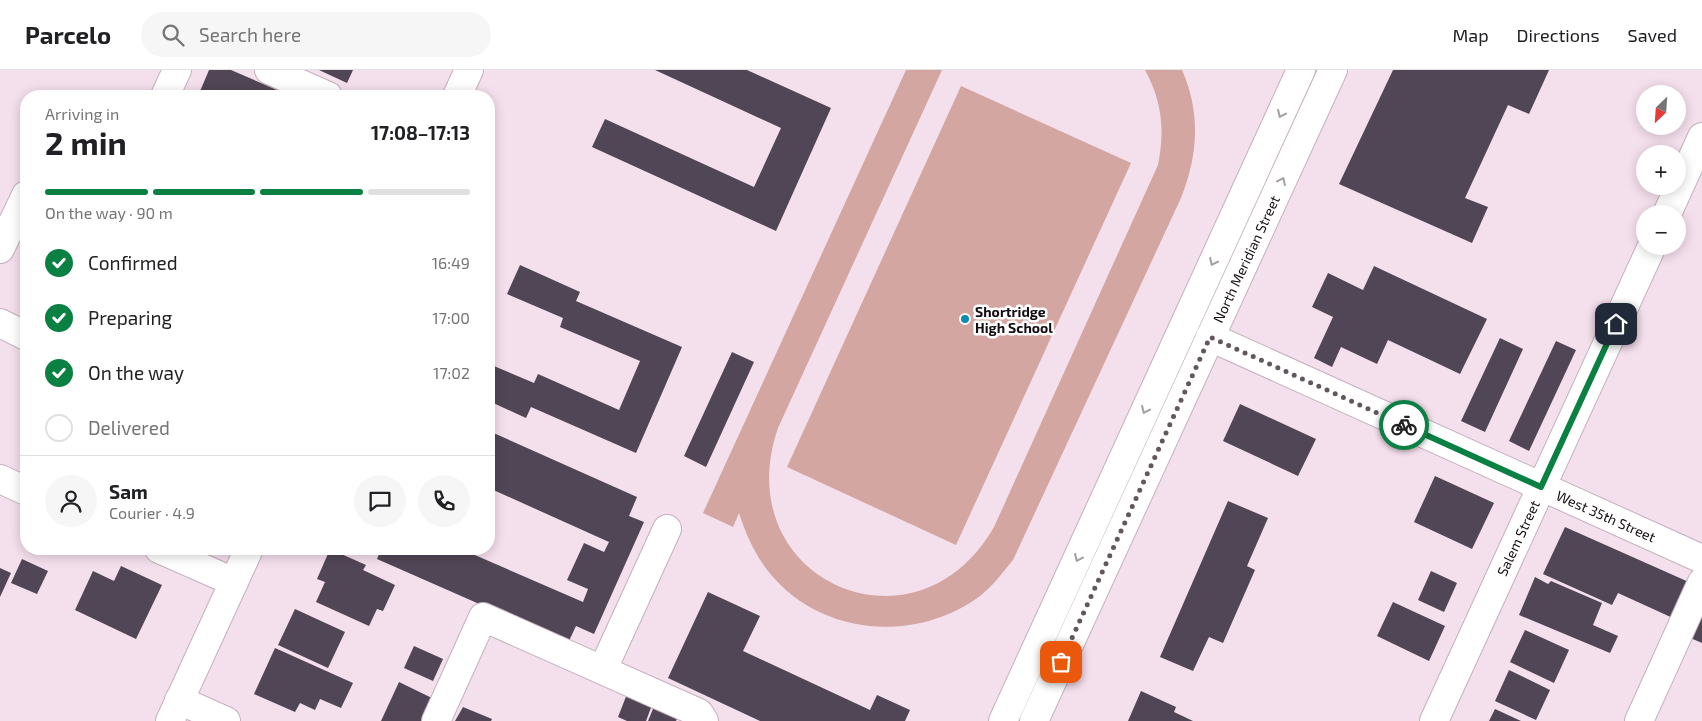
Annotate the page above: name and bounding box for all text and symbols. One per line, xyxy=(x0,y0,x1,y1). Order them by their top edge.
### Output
search box xyxy=(141,12,491,57)
text: Parcelo xyxy=(25,20,111,49)
icon: search xyxy=(159,21,187,49)
text: Search here xyxy=(199,23,301,46)
text: Map xyxy=(1452,24,1489,46)
text: Directions xyxy=(1517,24,1600,46)
text: Saved xyxy=(1628,24,1677,46)
north arrow xyxy=(1636,85,1686,135)
map controls xyxy=(1636,85,1686,255)
text: Arriving in xyxy=(45,104,119,123)
one-way arrow xyxy=(1276,109,1287,118)
text: 17:08–17:13 xyxy=(371,121,470,144)
text: 2 min xyxy=(45,123,127,161)
button: + xyxy=(1636,145,1686,195)
one-way arrow xyxy=(1275,177,1286,186)
street label: North Meridian Street xyxy=(1209,193,1283,325)
text: On the way · 90 m xyxy=(45,203,173,222)
button: − xyxy=(1636,205,1686,255)
icon: check xyxy=(45,249,73,277)
text: Confirmed xyxy=(88,251,178,274)
text: 16:49 xyxy=(432,253,470,272)
one-way arrow xyxy=(1209,257,1219,266)
place label: Shortridge High School xyxy=(975,303,1053,336)
pin xyxy=(1595,303,1637,345)
icon: check xyxy=(45,304,73,332)
text: Preparing xyxy=(88,306,172,329)
text: 17:00 xyxy=(432,308,470,327)
icon: home xyxy=(1602,310,1630,338)
marker: Shortridge High School xyxy=(959,313,971,325)
icon: check xyxy=(45,359,73,387)
text: On the way xyxy=(88,361,184,384)
text: 17:02 xyxy=(433,363,470,382)
courier xyxy=(1379,400,1429,450)
one-way arrow xyxy=(1141,405,1152,414)
icon: bike xyxy=(1390,411,1418,439)
text: Delivered xyxy=(88,416,170,439)
button: person xyxy=(45,475,97,527)
button: chat xyxy=(354,475,406,527)
button: phone xyxy=(418,475,470,527)
text: Sam xyxy=(109,480,148,503)
street label: West 35th Street xyxy=(1554,486,1658,546)
street label: Salem Street xyxy=(1493,497,1543,579)
text: Courier · 4.9 xyxy=(109,503,195,522)
one-way arrow xyxy=(1074,552,1084,561)
pin xyxy=(1040,641,1082,683)
icon: bag xyxy=(1047,648,1075,676)

